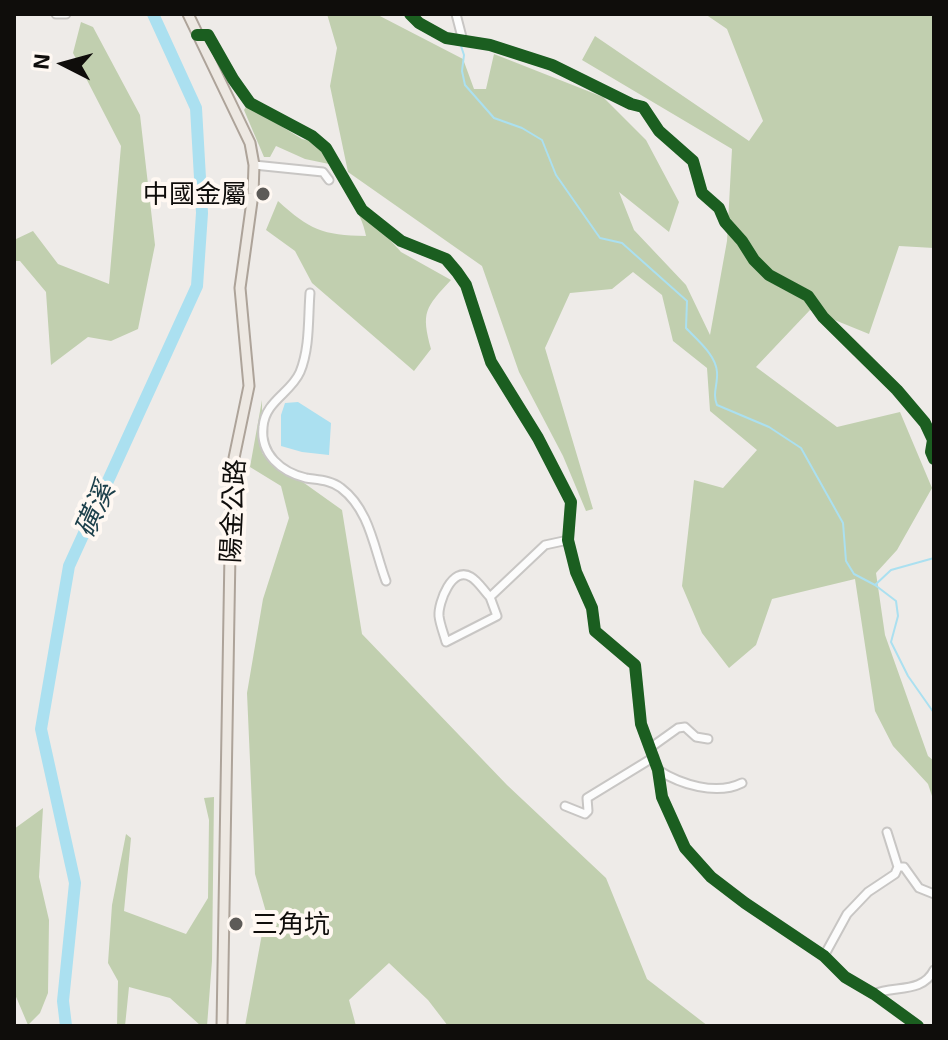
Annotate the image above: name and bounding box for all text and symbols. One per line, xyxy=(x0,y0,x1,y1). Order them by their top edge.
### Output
north arrow xyxy=(24,24,104,104)
text: N xyxy=(26,52,54,71)
place label: 中國金屬 xyxy=(143,178,247,210)
marker: 中國金屬 xyxy=(254,185,272,203)
street label: 陽金公路 xyxy=(215,458,251,564)
water label: 磺溪 xyxy=(68,478,122,542)
place label: 三角坑 xyxy=(252,908,330,940)
marker: 三角坑 xyxy=(227,915,245,933)

